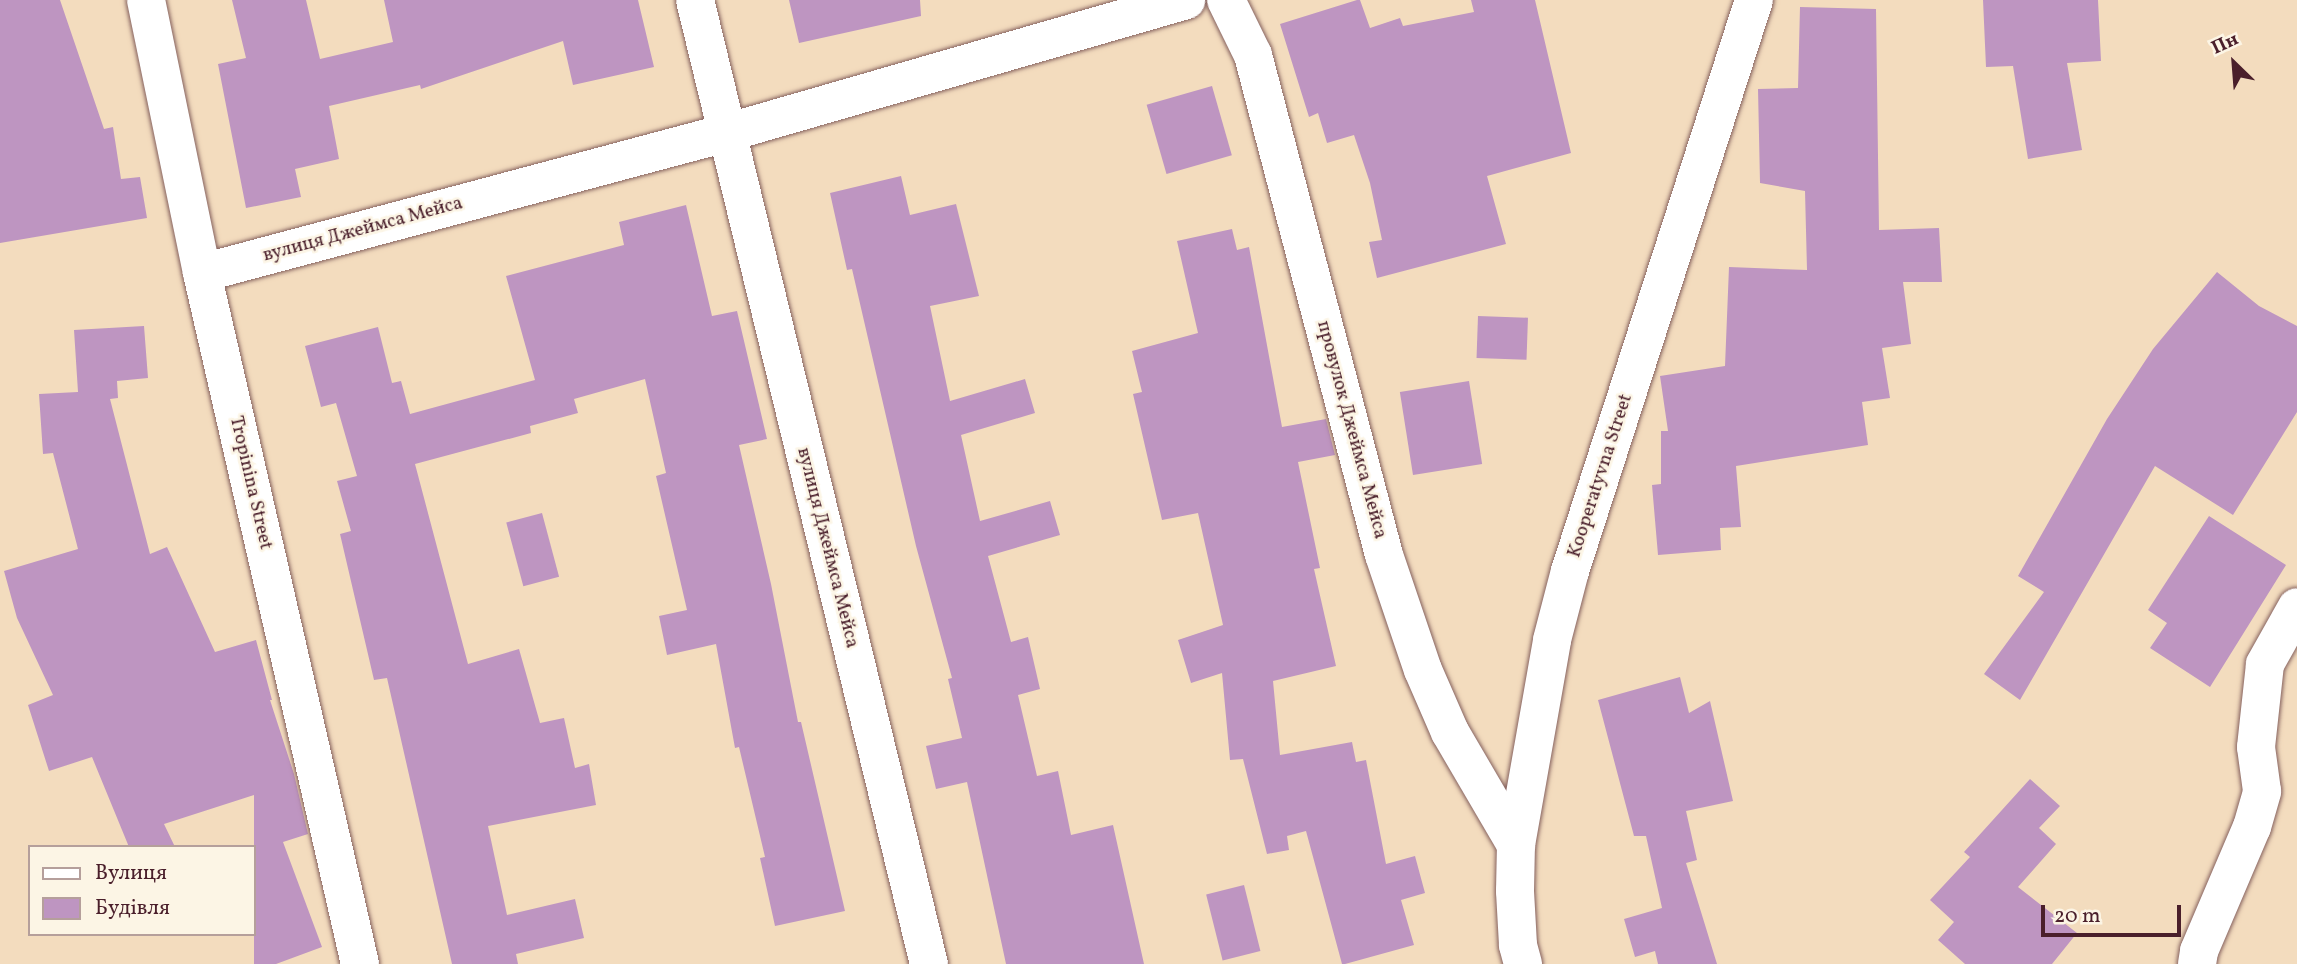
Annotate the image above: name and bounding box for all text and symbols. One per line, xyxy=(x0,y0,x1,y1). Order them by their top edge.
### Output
text: Пн xyxy=(2207,26,2243,61)
north arrow xyxy=(2199,28,2269,98)
street label: вулиця Джеймса Мейса xyxy=(261,192,465,268)
street label: провулок Джеймса Мейса xyxy=(1311,318,1391,542)
street label: Kooperatyvna Street xyxy=(1564,391,1638,561)
street label: Tropinina Street xyxy=(224,414,276,552)
street label: вулиця Джеймса Мейса xyxy=(791,445,863,651)
legend xyxy=(28,845,256,936)
text: Вулиця xyxy=(95,859,167,888)
scale bar xyxy=(2045,890,2185,934)
text: Будівля xyxy=(95,894,170,923)
text: 20 m xyxy=(2054,902,2100,931)

